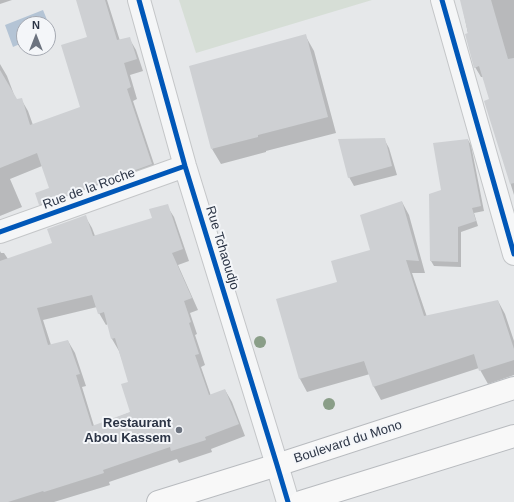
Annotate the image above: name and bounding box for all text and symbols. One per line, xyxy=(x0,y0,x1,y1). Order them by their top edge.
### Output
north arrow xyxy=(16,16,56,56)
text: N xyxy=(32,19,40,31)
street label: Rue de la Roche xyxy=(41,165,137,213)
street label: Rue Tchaoudjo xyxy=(202,204,242,292)
place label: Restaurant Abou Kassem xyxy=(84,415,171,446)
street label: Boulevard du Mono xyxy=(292,417,404,467)
marker: Restaurant Abou Kassem xyxy=(174,425,184,435)

